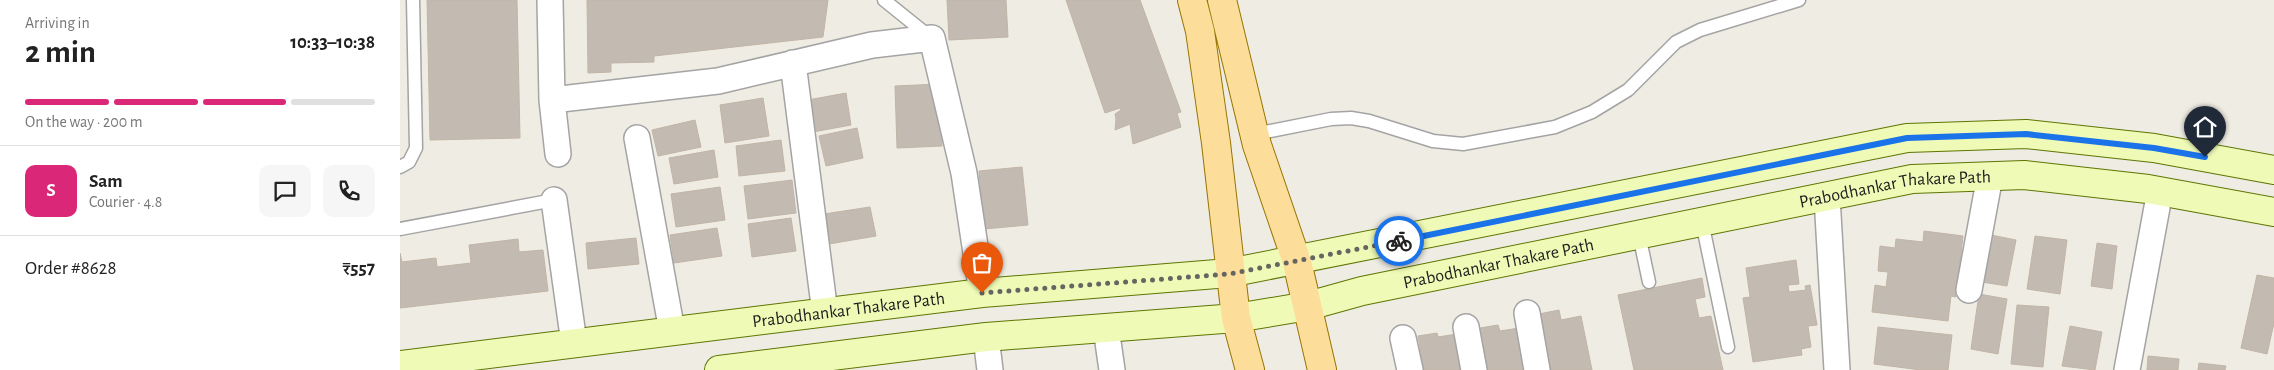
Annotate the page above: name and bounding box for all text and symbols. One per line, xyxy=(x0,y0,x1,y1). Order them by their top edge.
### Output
text: Arriving in xyxy=(25,15,90,31)
text: 10:33–10:38 xyxy=(290,33,375,52)
text: 2 min xyxy=(25,36,96,68)
pin xyxy=(2184,106,2226,157)
icon: home xyxy=(2191,113,2219,141)
text: On the way · 200 m xyxy=(25,114,143,130)
button: chat xyxy=(259,165,311,217)
button: phone xyxy=(323,165,375,217)
street label: Prabodhankar Thakare Path xyxy=(1798,168,1991,212)
text: Sam xyxy=(89,172,123,191)
text: S xyxy=(46,181,56,200)
text: Courier · 4.8 xyxy=(89,194,162,210)
courier xyxy=(1374,216,1424,266)
icon: bike xyxy=(1385,227,1413,255)
street label: Prabodhankar Thakare Path xyxy=(1402,236,1595,292)
pin xyxy=(961,242,1003,293)
icon: bag xyxy=(968,249,996,277)
text: Order #8628 xyxy=(25,259,116,278)
text: ₹557 xyxy=(342,259,375,278)
street label: Prabodhankar Thakare Path xyxy=(751,290,946,331)

